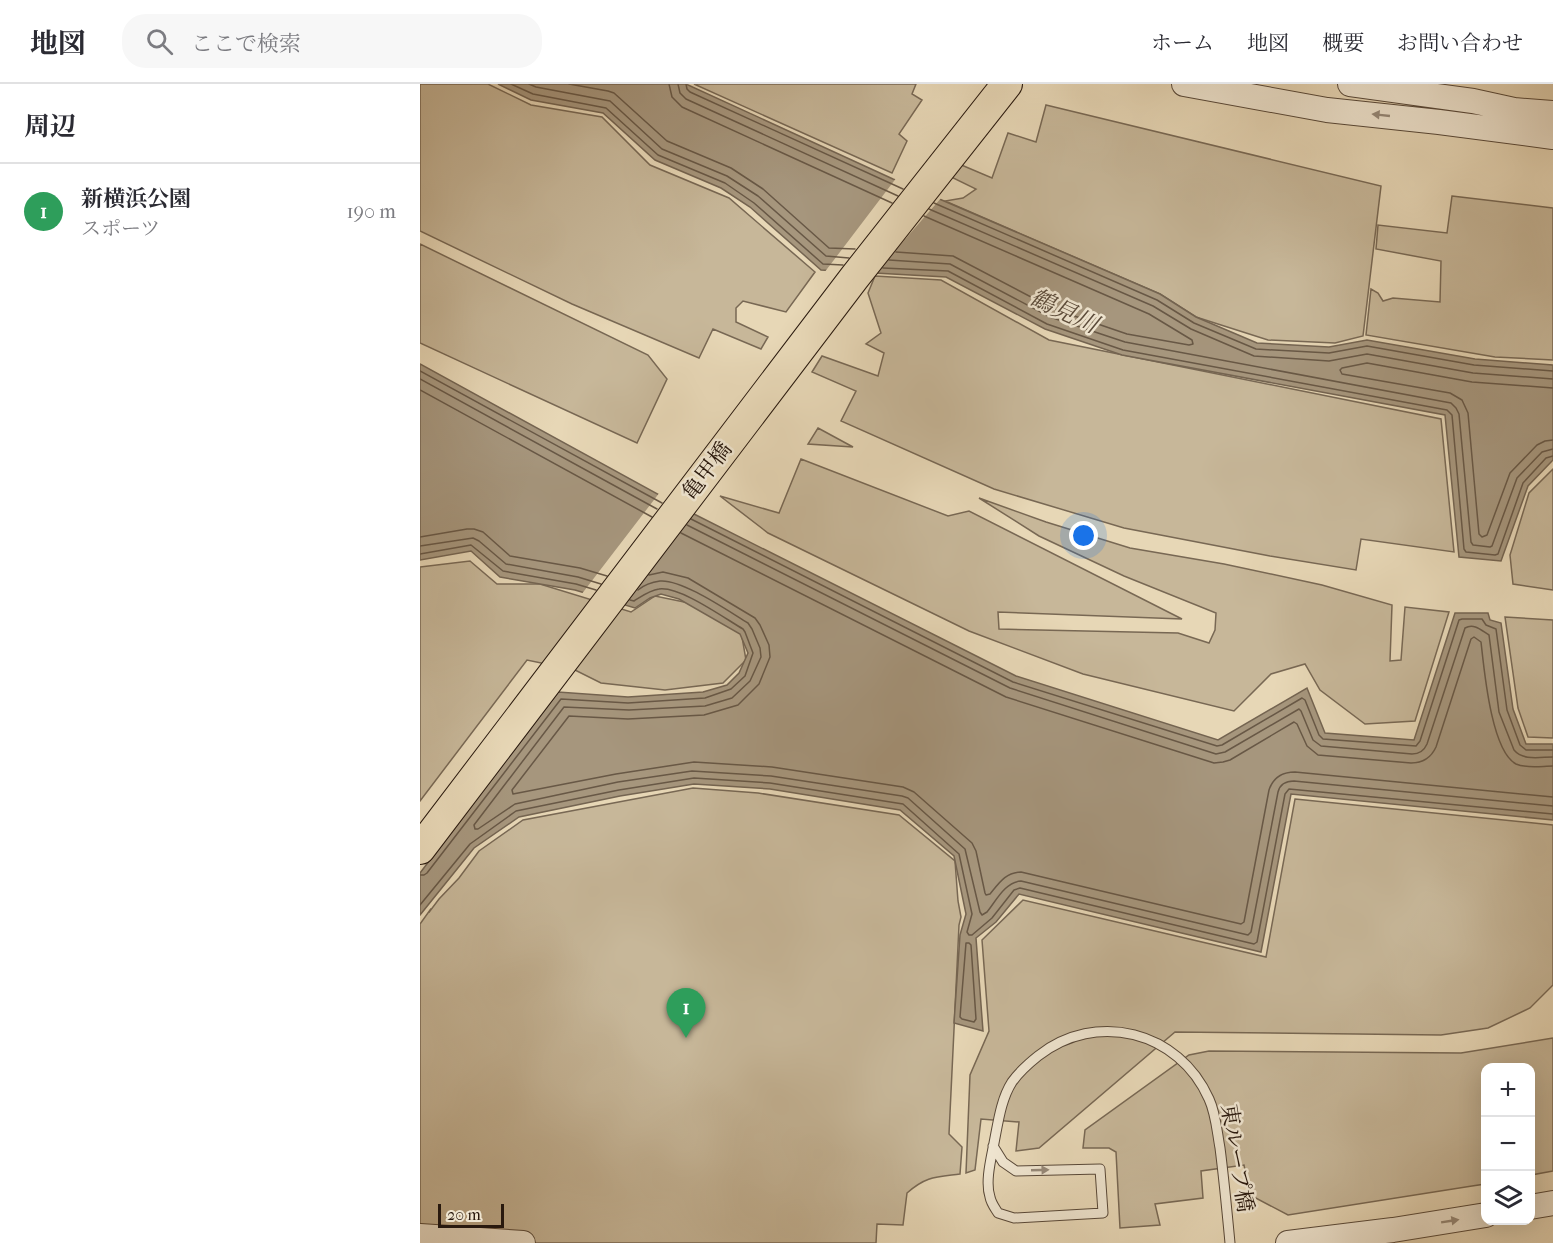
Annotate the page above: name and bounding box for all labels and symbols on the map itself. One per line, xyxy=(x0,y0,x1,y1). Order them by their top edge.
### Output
one-way arrow xyxy=(1371,111,1390,120)
water label: 鶴見川 xyxy=(1025,283,1105,340)
street label: 亀甲橋 xyxy=(677,437,737,505)
your location xyxy=(1069,521,1098,550)
pin: 1 xyxy=(666,988,706,1038)
street label: 東ループ橋 xyxy=(1216,1102,1258,1214)
one-way arrow xyxy=(1030,1166,1049,1175)
scale bar xyxy=(438,1201,504,1228)
one-way arrow xyxy=(1440,1216,1459,1225)

